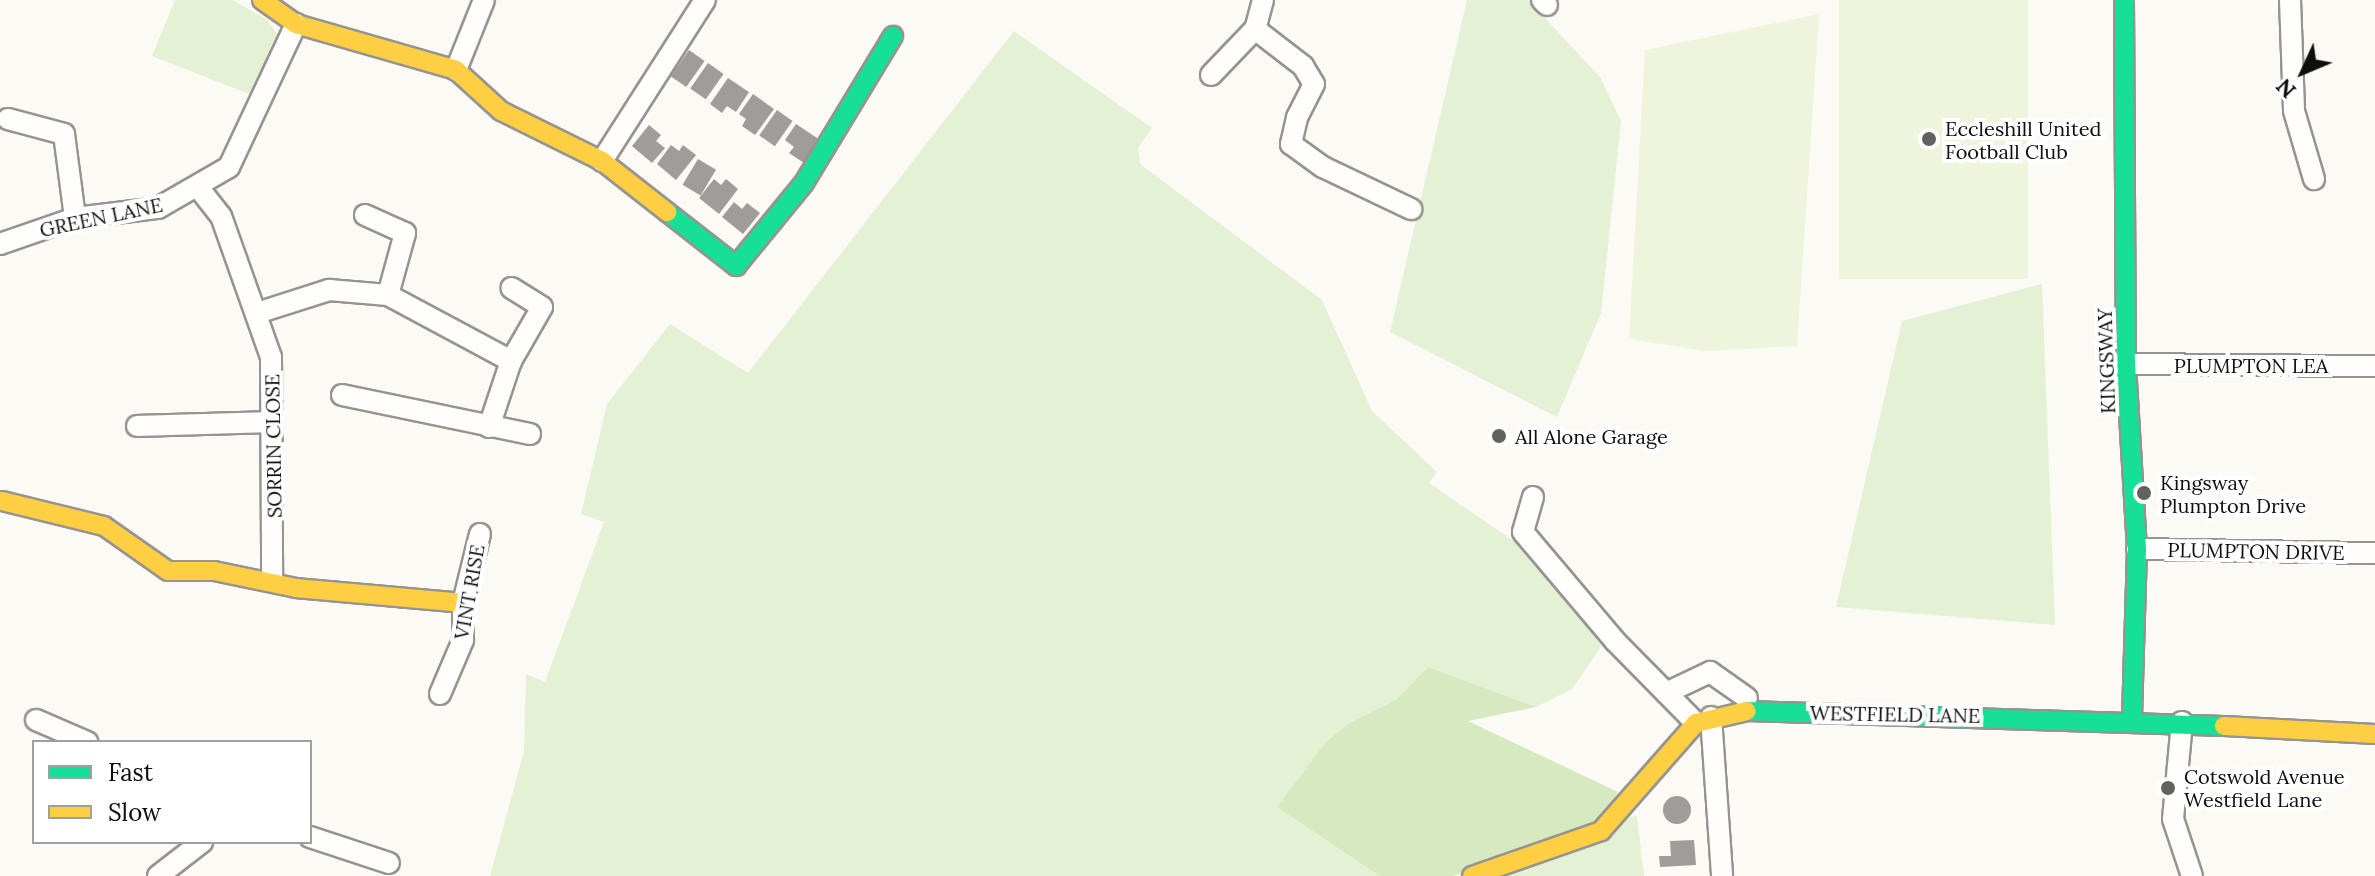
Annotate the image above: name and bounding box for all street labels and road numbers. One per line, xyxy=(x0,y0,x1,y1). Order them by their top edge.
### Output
street label: GREEN LANE xyxy=(37,192,165,242)
street label: KINGSWAY xyxy=(2092,308,2120,414)
street label: PLUMPTON LEA xyxy=(2174,353,2328,377)
street label: SORRIN CLOSE xyxy=(260,374,286,518)
street label: PLUMPTON DRIVE xyxy=(2167,537,2345,565)
street label: VINT RISE xyxy=(449,543,489,641)
street label: WESTFIELD LANE xyxy=(1810,701,1980,727)

